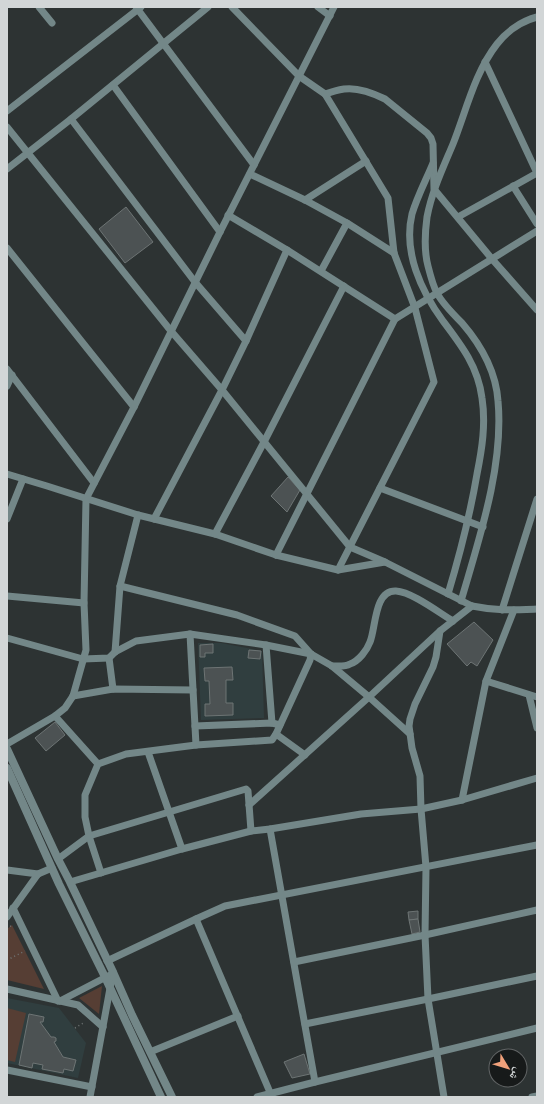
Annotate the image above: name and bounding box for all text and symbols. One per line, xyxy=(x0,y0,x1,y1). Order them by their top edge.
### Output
north arrow xyxy=(488,1048,528,1088)
text: ش xyxy=(506,1065,525,1083)

